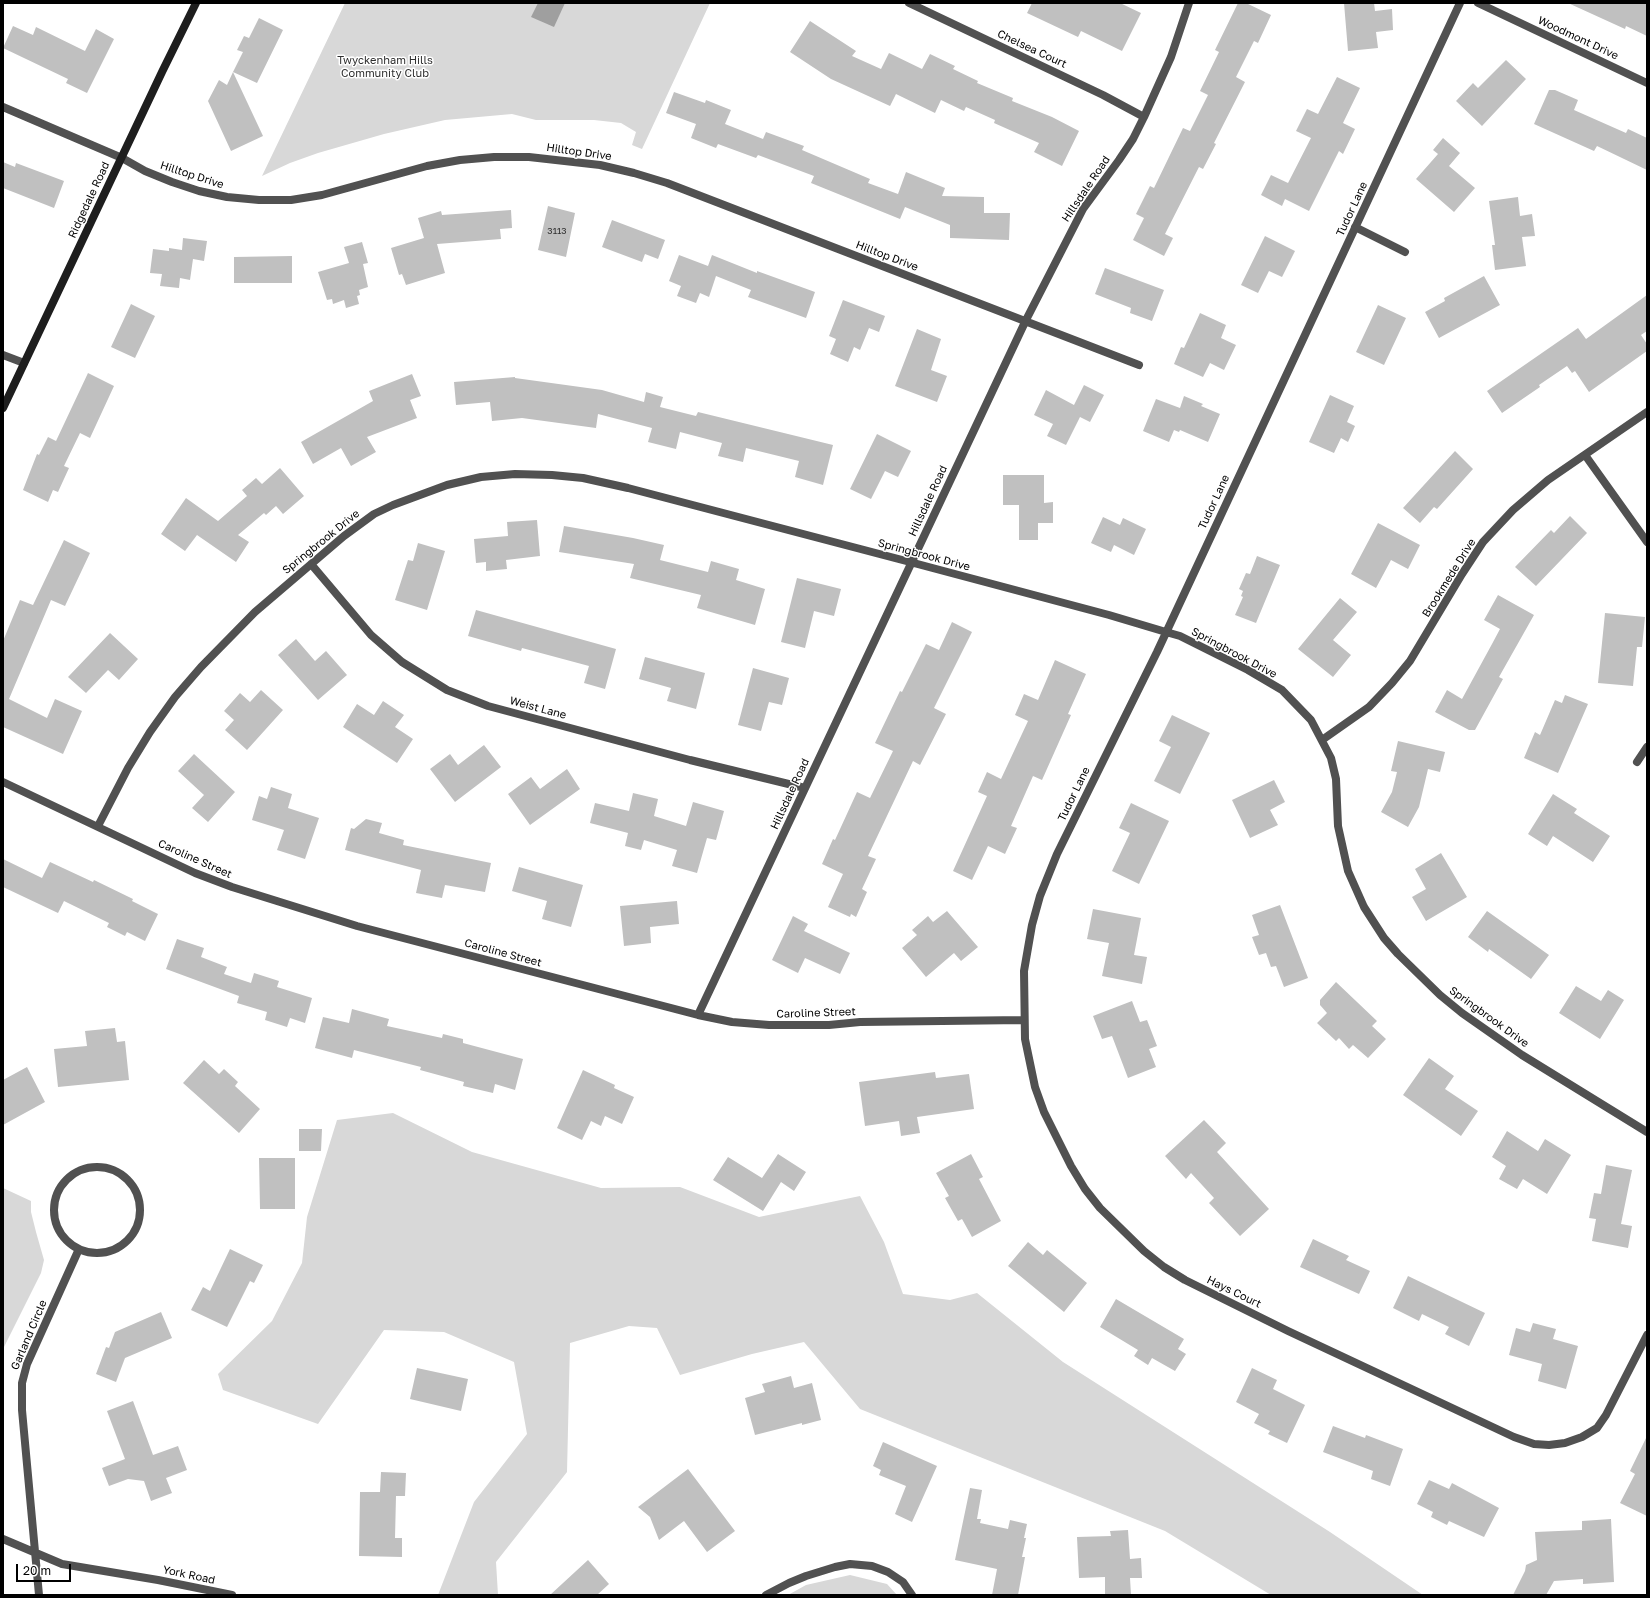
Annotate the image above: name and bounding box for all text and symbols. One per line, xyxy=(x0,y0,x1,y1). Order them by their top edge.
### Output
street label: Woodmont Drive xyxy=(1536,14,1620,62)
street label: Chelsea Court xyxy=(995,27,1069,71)
park label: Twyckenham Hills Community Club xyxy=(337,54,433,80)
street label: Hilltop Drive xyxy=(545,141,613,163)
street label: Hillsdale Road xyxy=(1059,154,1113,224)
street label: Hilltop Drive xyxy=(159,159,225,191)
street label: Ridgedale Road xyxy=(66,160,112,240)
street label: Tudor Lane xyxy=(1334,180,1370,238)
house number: 3113 xyxy=(547,226,567,236)
street label: Hilltop Drive xyxy=(854,238,920,274)
street label: Hillsdale Road xyxy=(906,463,950,539)
street label: Tudor Lane xyxy=(1196,473,1232,531)
street label: Springbrook Drive xyxy=(280,507,362,577)
street label: Springbrook Drive xyxy=(876,536,972,574)
street label: Brookmede Drive xyxy=(1419,536,1479,620)
street label: Springbrook Drive xyxy=(1189,625,1279,681)
street label: Weist Lane xyxy=(508,694,568,722)
street label: Hillsdale Road xyxy=(768,756,812,832)
street label: Tudor Lane xyxy=(1055,765,1093,823)
street label: Caroline Street xyxy=(156,837,234,881)
street label: Caroline Street xyxy=(463,936,543,970)
street label: Springbrook Drive xyxy=(1447,984,1531,1050)
street label: Caroline Street xyxy=(776,1005,856,1021)
street label: Hays Court xyxy=(1205,1273,1263,1311)
street label: Garland Circle xyxy=(8,1298,50,1372)
scale bar xyxy=(18,1556,73,1582)
text: 20 m xyxy=(23,1563,51,1578)
street label: York Road xyxy=(162,1563,216,1587)

